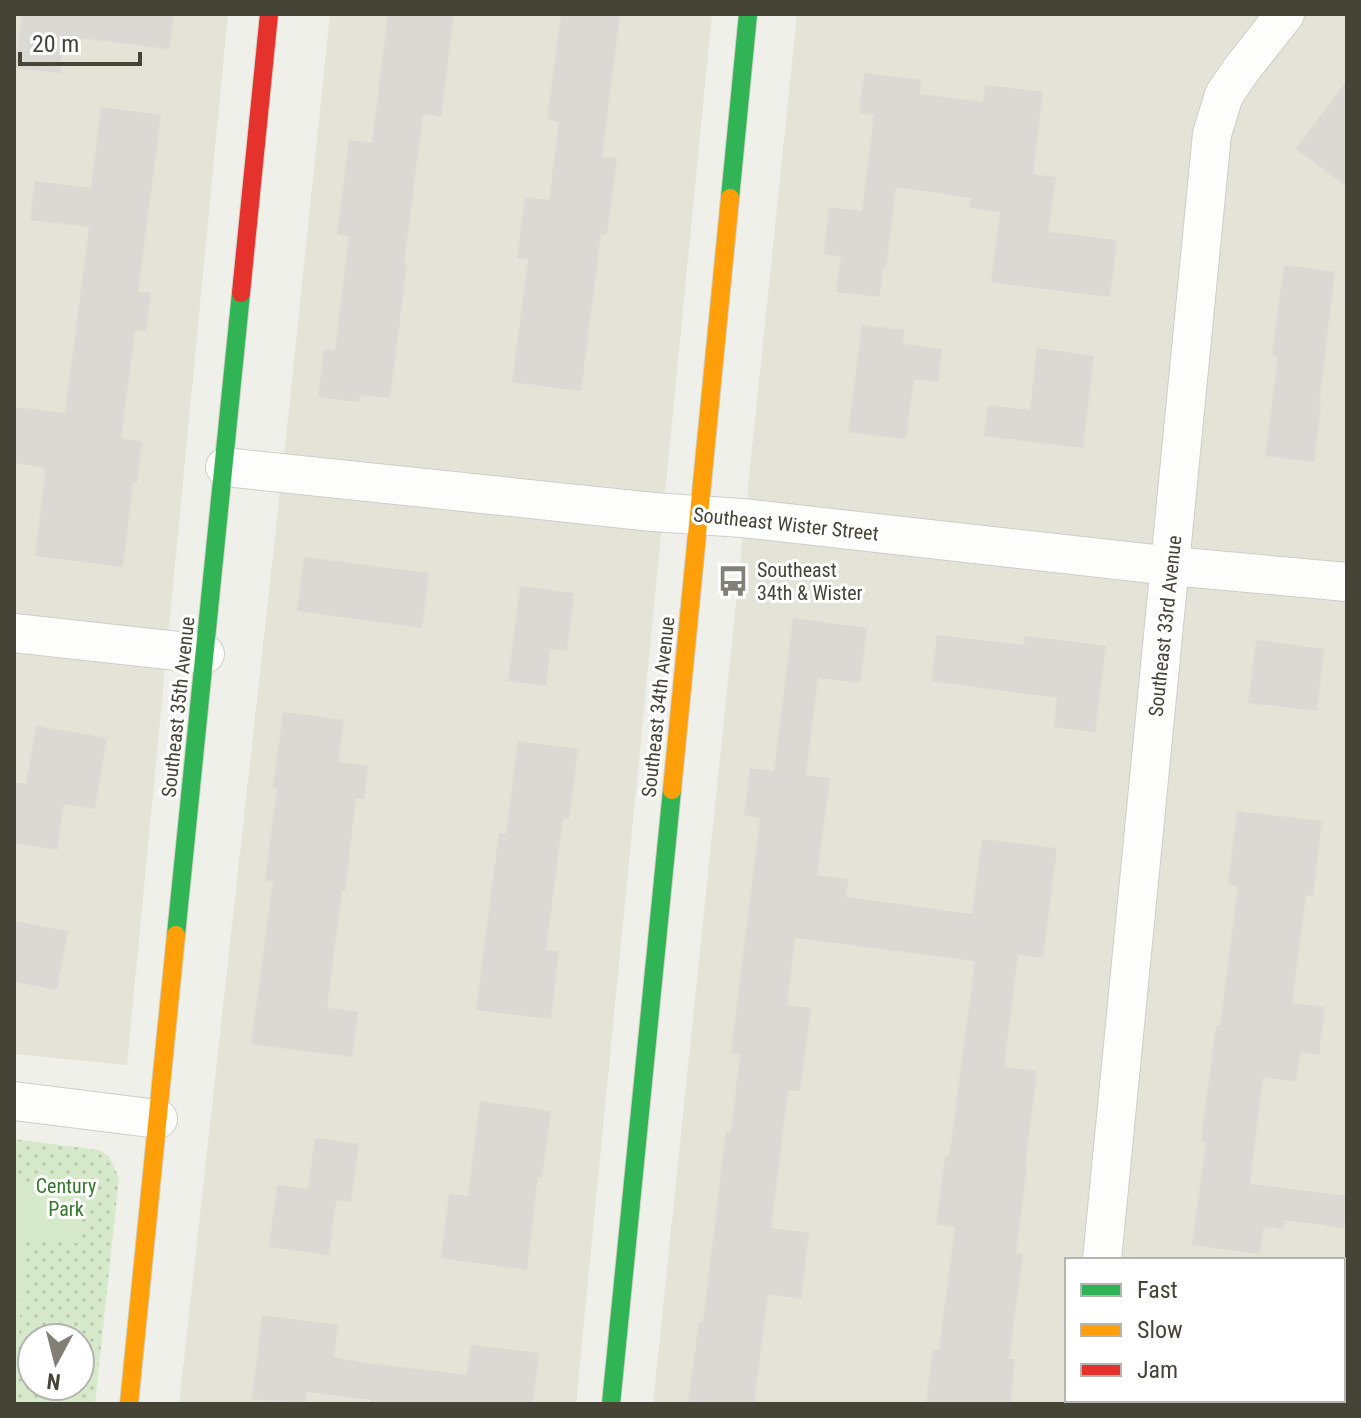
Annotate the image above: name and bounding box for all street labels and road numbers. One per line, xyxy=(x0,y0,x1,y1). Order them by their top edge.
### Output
street label: Southeast Wister Street xyxy=(692,502,880,546)
street label: Southeast 33rd Avenue xyxy=(1144,534,1186,718)
street label: Southeast 35th Avenue xyxy=(157,615,199,799)
street label: Southeast 34th Avenue xyxy=(637,615,679,799)

